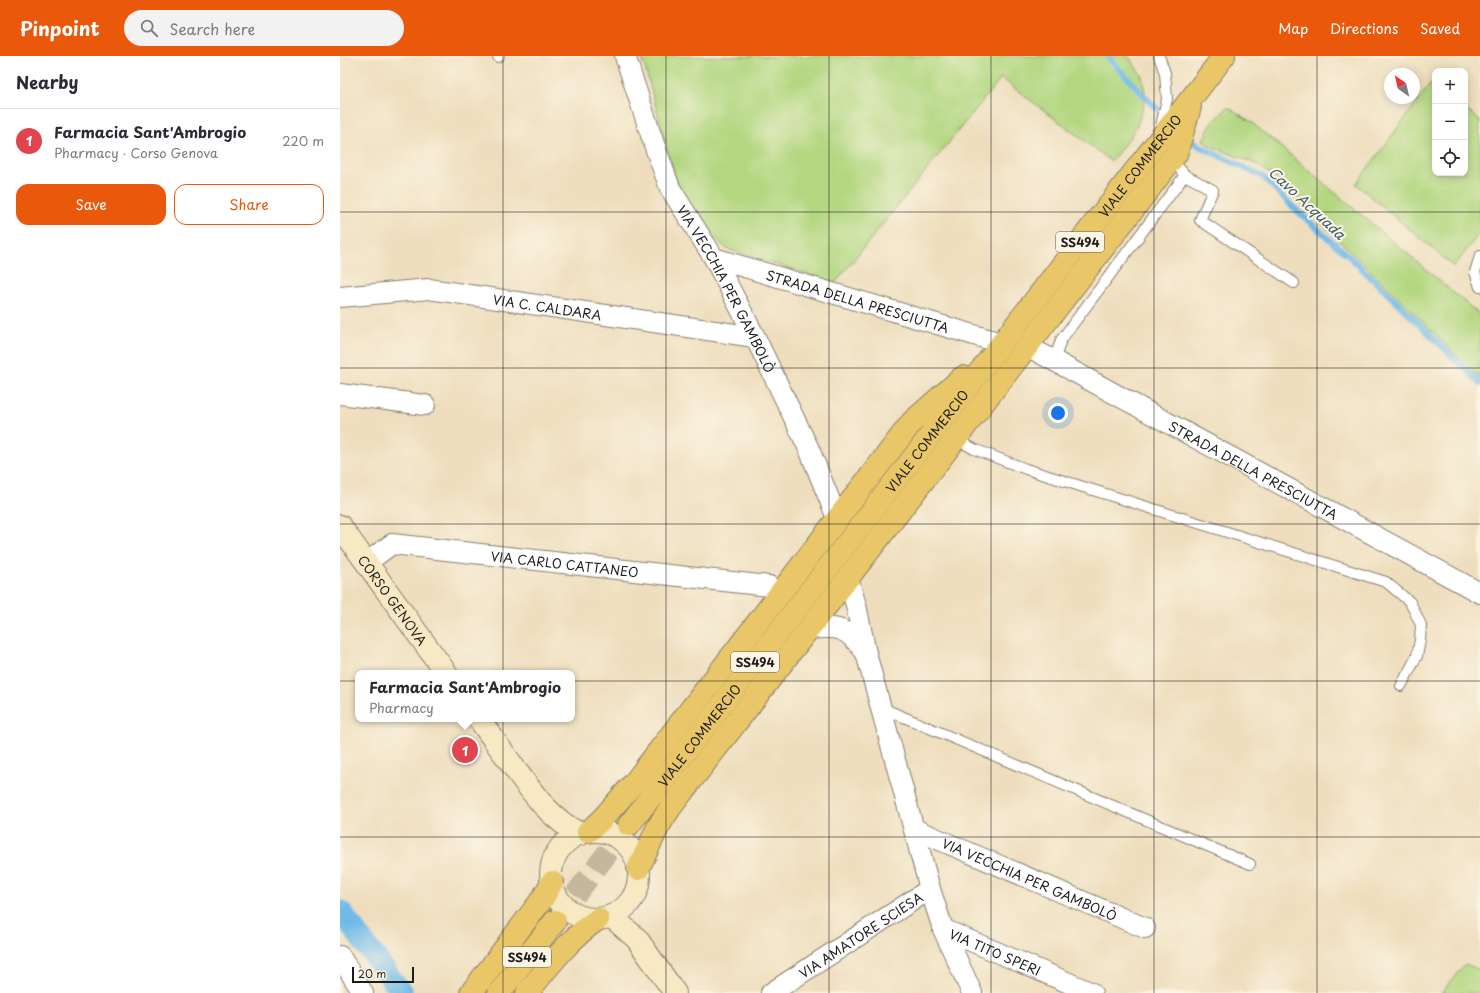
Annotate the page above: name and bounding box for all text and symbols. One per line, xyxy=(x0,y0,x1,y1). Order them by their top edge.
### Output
search box xyxy=(124,10,404,46)
text: Pinpoint xyxy=(20,14,100,42)
icon: search xyxy=(138,17,160,39)
text: Search here xyxy=(170,17,255,40)
text: Map xyxy=(1278,18,1308,39)
text: Directions xyxy=(1330,18,1398,39)
text: Saved xyxy=(1420,18,1460,39)
north arrow xyxy=(1384,68,1420,104)
map controls xyxy=(1432,68,1468,176)
button: + xyxy=(1432,68,1468,104)
text: Nearby xyxy=(16,69,78,95)
button: − xyxy=(1432,104,1468,140)
street label: VIALE COMMERCIO xyxy=(1093,110,1185,221)
text: Farmacia Sant'Ambrogio xyxy=(54,120,246,143)
text: 1 xyxy=(26,131,32,150)
text: 220 m xyxy=(282,131,324,150)
button: locate xyxy=(1432,140,1468,176)
text: Pharmacy · Corso Genova xyxy=(54,143,218,162)
water label: Cavo Acquada xyxy=(1264,162,1351,245)
button: Save xyxy=(16,184,166,225)
button: Share xyxy=(174,184,324,225)
street label: VIA VECCHIA PER GAMBOLÒ xyxy=(673,201,780,375)
road number: SS494 xyxy=(1056,232,1104,252)
street label: STRADA DELLA PRESCIUTTA xyxy=(764,265,952,337)
street label: VIA C. CALDARA xyxy=(492,289,603,324)
street label: VIALE COMMERCIO xyxy=(880,385,972,496)
your location xyxy=(1048,403,1068,423)
street label: STRADA DELLA PRESCIUTTA xyxy=(1166,416,1341,523)
street label: VIA CARLO CATTANEO xyxy=(490,546,640,581)
street label: CORSO GENOVA xyxy=(354,551,432,649)
road number: SS494 xyxy=(731,652,779,672)
popup xyxy=(355,670,575,722)
text: Farmacia Sant'Ambrogio xyxy=(369,675,561,698)
street label: VIALE COMMERCIO xyxy=(653,679,745,790)
text: Pharmacy xyxy=(369,698,434,717)
pin: 1 xyxy=(452,735,478,765)
street label: VIA VECCHIA PER GAMBOLÒ xyxy=(939,833,1120,925)
street label: VIA AMATORE SCIESA xyxy=(795,887,926,982)
street label: VIA TITO SPERI xyxy=(947,923,1044,980)
road number: SS494 xyxy=(503,947,551,967)
scale bar xyxy=(352,965,414,984)
text: 20 m xyxy=(358,965,386,982)

